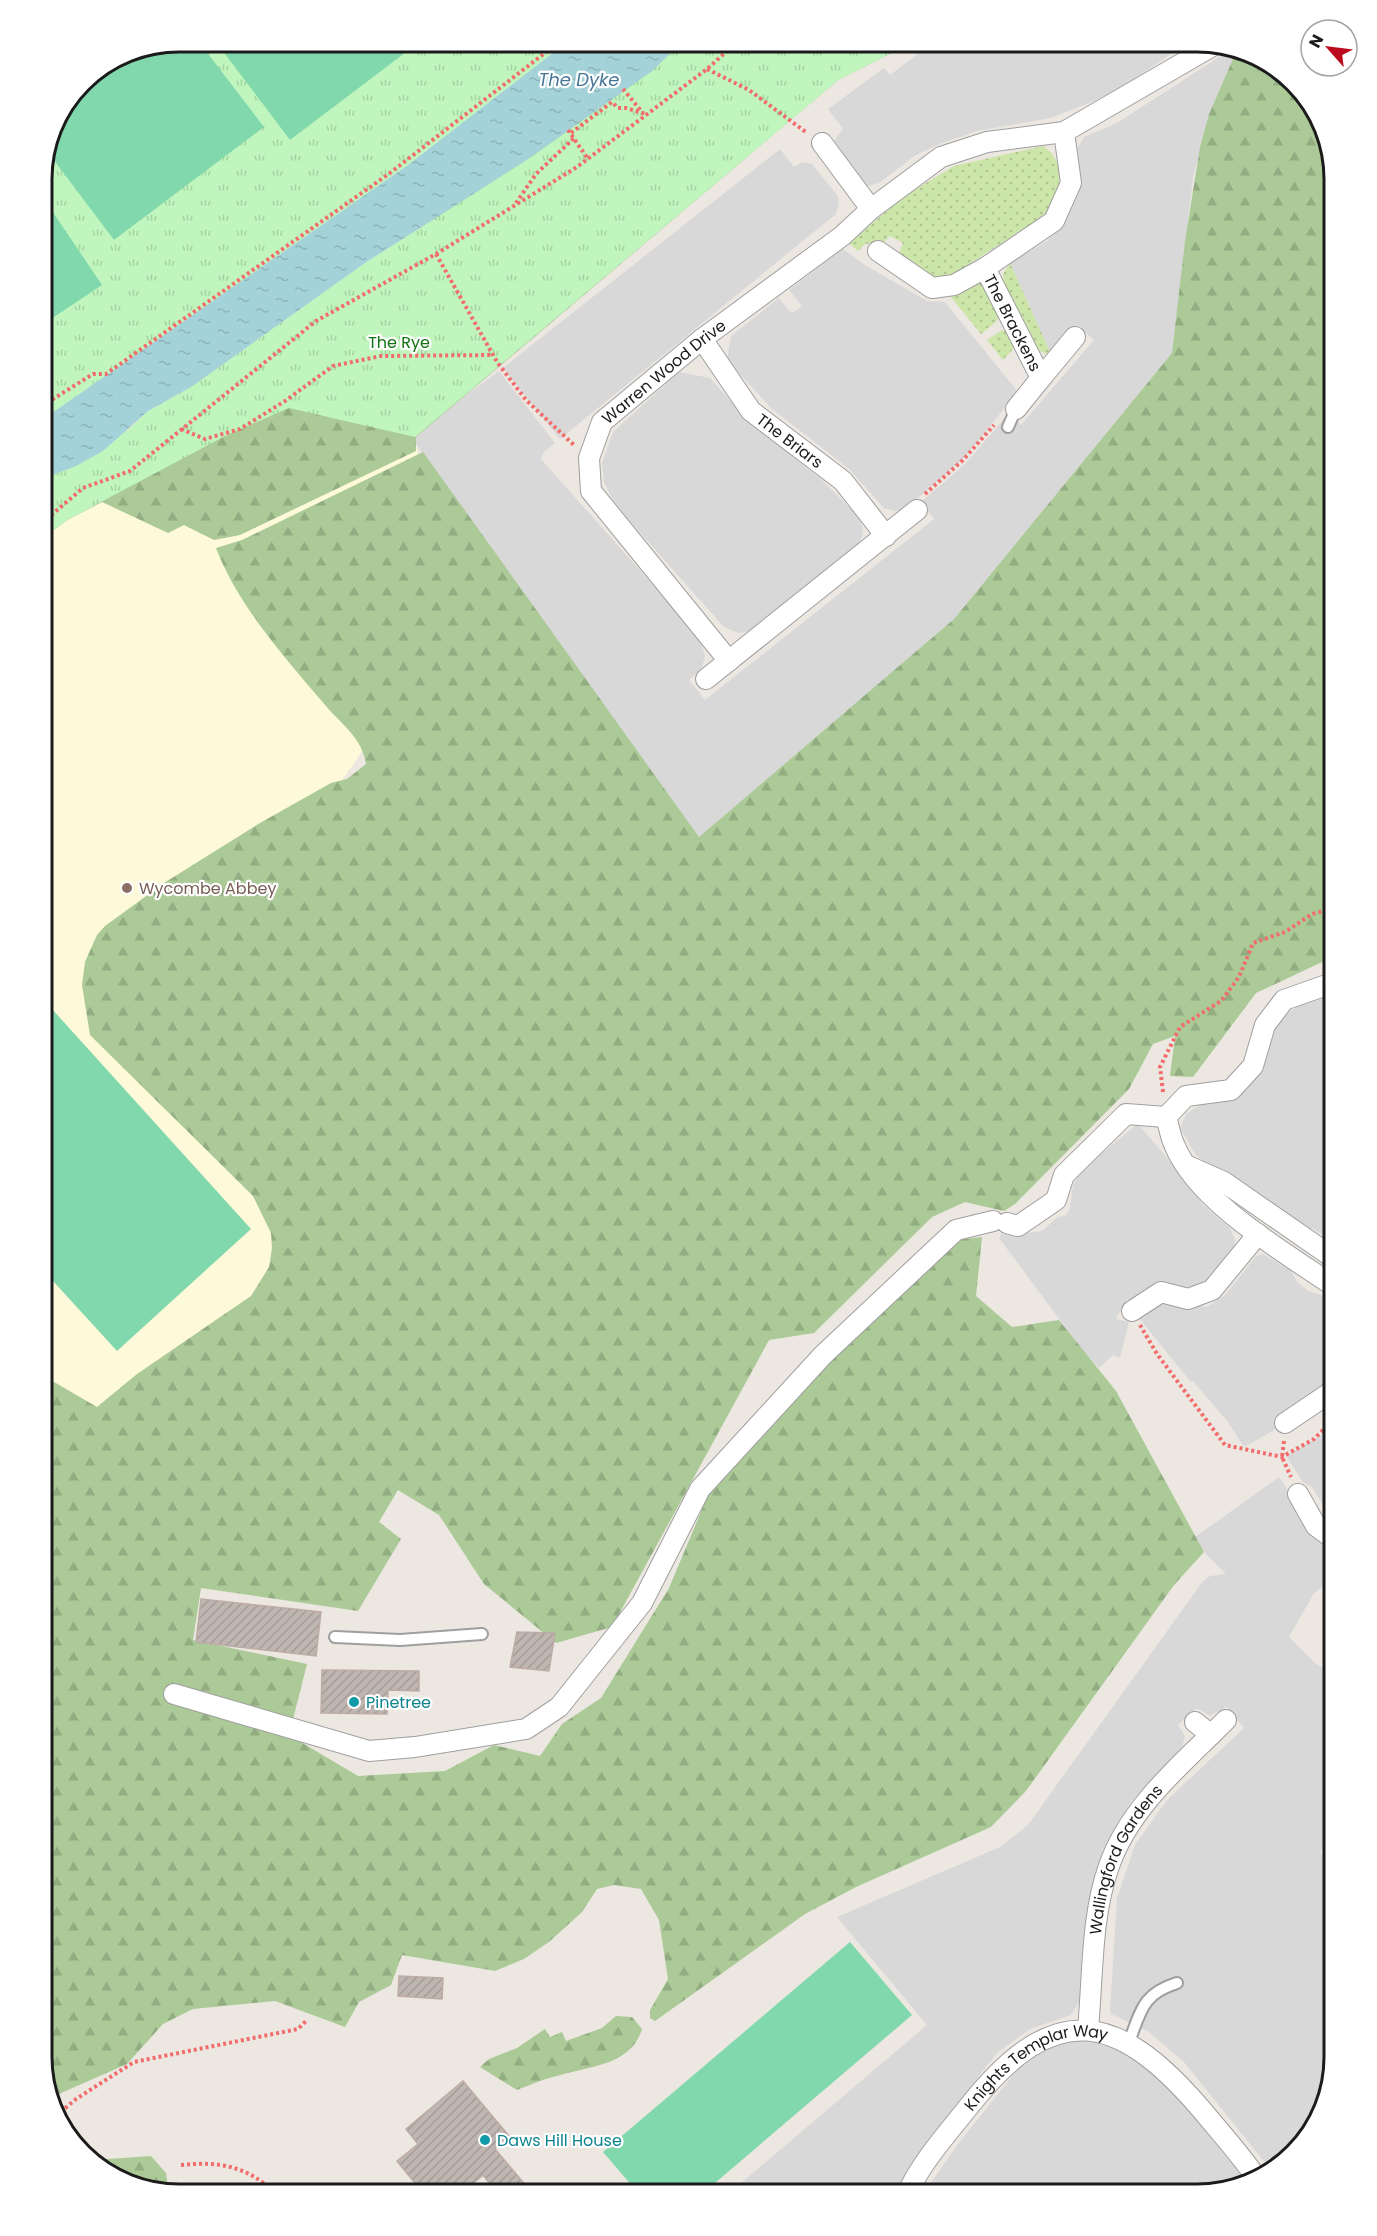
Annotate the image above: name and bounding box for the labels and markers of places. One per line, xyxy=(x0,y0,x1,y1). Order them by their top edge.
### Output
place label: Wycombe Abbey xyxy=(139,877,276,900)
marker: Wycombe Abbey xyxy=(120,881,134,895)
place label: Pinetree xyxy=(366,1691,431,1714)
marker: Pinetree xyxy=(347,1695,361,1709)
place label: Daws Hill House xyxy=(497,2129,622,2152)
marker: Daws Hill House xyxy=(478,2133,492,2147)

